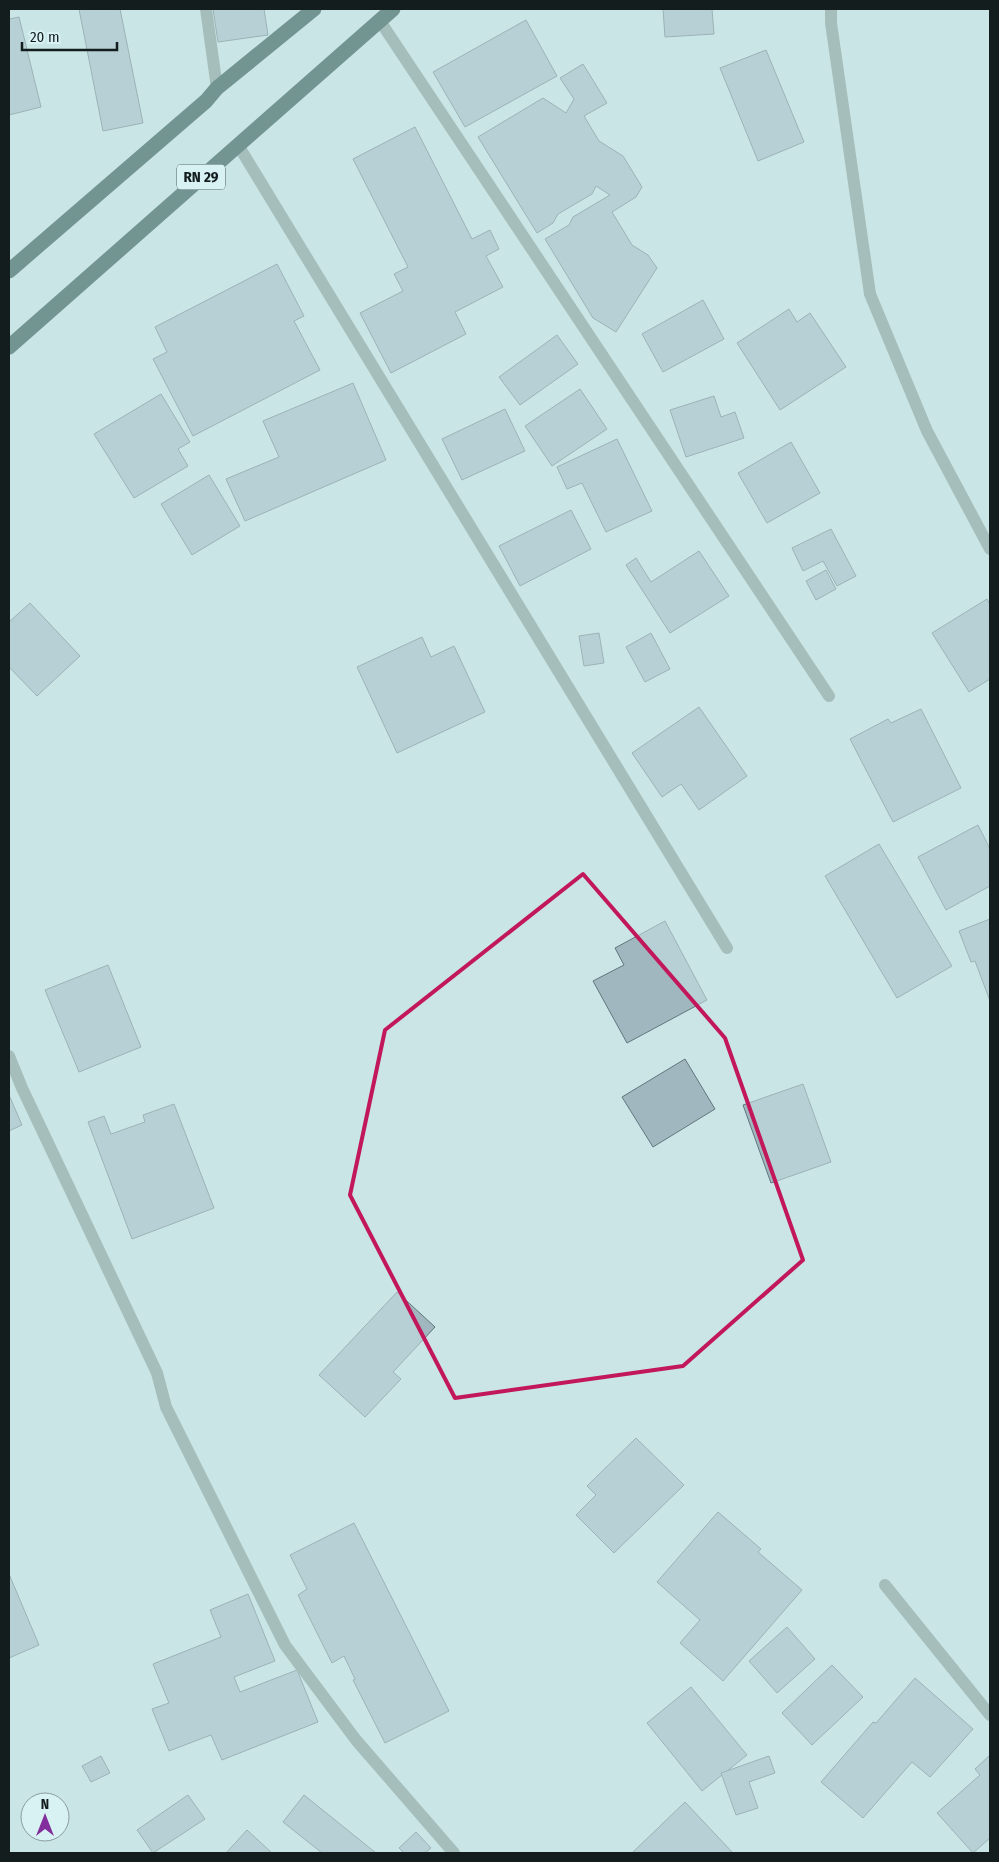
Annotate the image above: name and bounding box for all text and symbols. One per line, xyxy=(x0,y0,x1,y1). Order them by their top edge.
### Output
scale bar xyxy=(22,20,118,52)
text: 20 m xyxy=(30,28,60,46)
road number: RN 29 xyxy=(177,164,225,190)
north arrow xyxy=(20,1792,70,1842)
text: N xyxy=(41,1796,49,1813)

